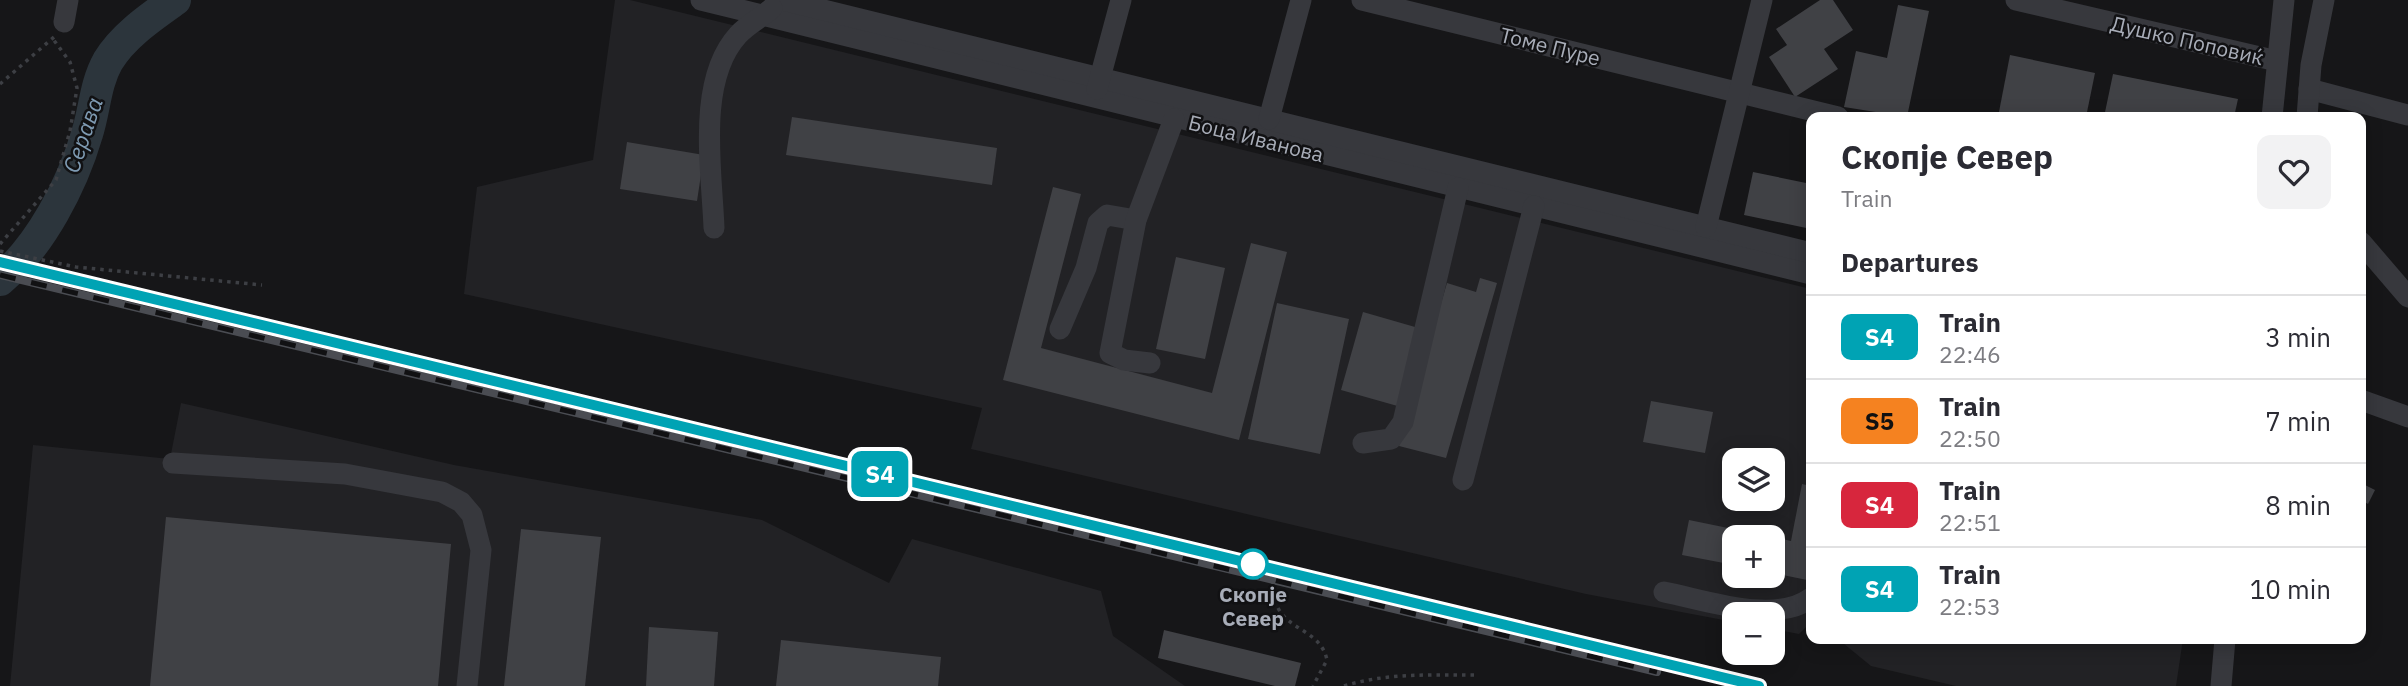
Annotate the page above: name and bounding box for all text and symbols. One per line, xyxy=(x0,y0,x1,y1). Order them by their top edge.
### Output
street label: Душко Поповиќ xyxy=(2108,9,2266,71)
street label: Томе Пуре xyxy=(1497,20,1603,72)
water label: Серава xyxy=(55,93,109,176)
street label: Боца Иванова xyxy=(1186,108,1327,168)
text: Скопје Север xyxy=(1841,135,2053,178)
button: heart xyxy=(2257,135,2331,209)
text: Train xyxy=(1841,183,1893,213)
text: Departures xyxy=(1841,245,1979,279)
text: Train xyxy=(1939,305,2001,339)
text: 3 min xyxy=(2265,320,2331,354)
text: S4 xyxy=(1865,321,1894,353)
text: 22:46 xyxy=(1939,339,2001,369)
text: Train xyxy=(1939,389,2001,423)
text: 7 min xyxy=(2265,404,2331,438)
text: S5 xyxy=(1865,405,1894,437)
text: 22:50 xyxy=(1939,423,2001,453)
map controls xyxy=(1722,448,1785,665)
button: layers xyxy=(1722,448,1785,511)
line badge: S4 xyxy=(848,451,912,497)
text: S4 xyxy=(865,458,895,490)
text: Train xyxy=(1939,473,2001,507)
text: 8 min xyxy=(2265,488,2331,522)
text: S4 xyxy=(1865,489,1894,521)
text: 22:51 xyxy=(1939,507,2001,537)
button: + xyxy=(1722,525,1785,588)
marker: Скопје Север xyxy=(1238,549,1268,579)
text: Train xyxy=(1939,557,2001,591)
text: 10 min xyxy=(2250,572,2331,606)
text: S4 xyxy=(1865,573,1894,605)
place label: Скопје Север xyxy=(1219,580,1287,632)
text: 22:53 xyxy=(1939,591,2001,621)
button: − xyxy=(1722,602,1785,665)

